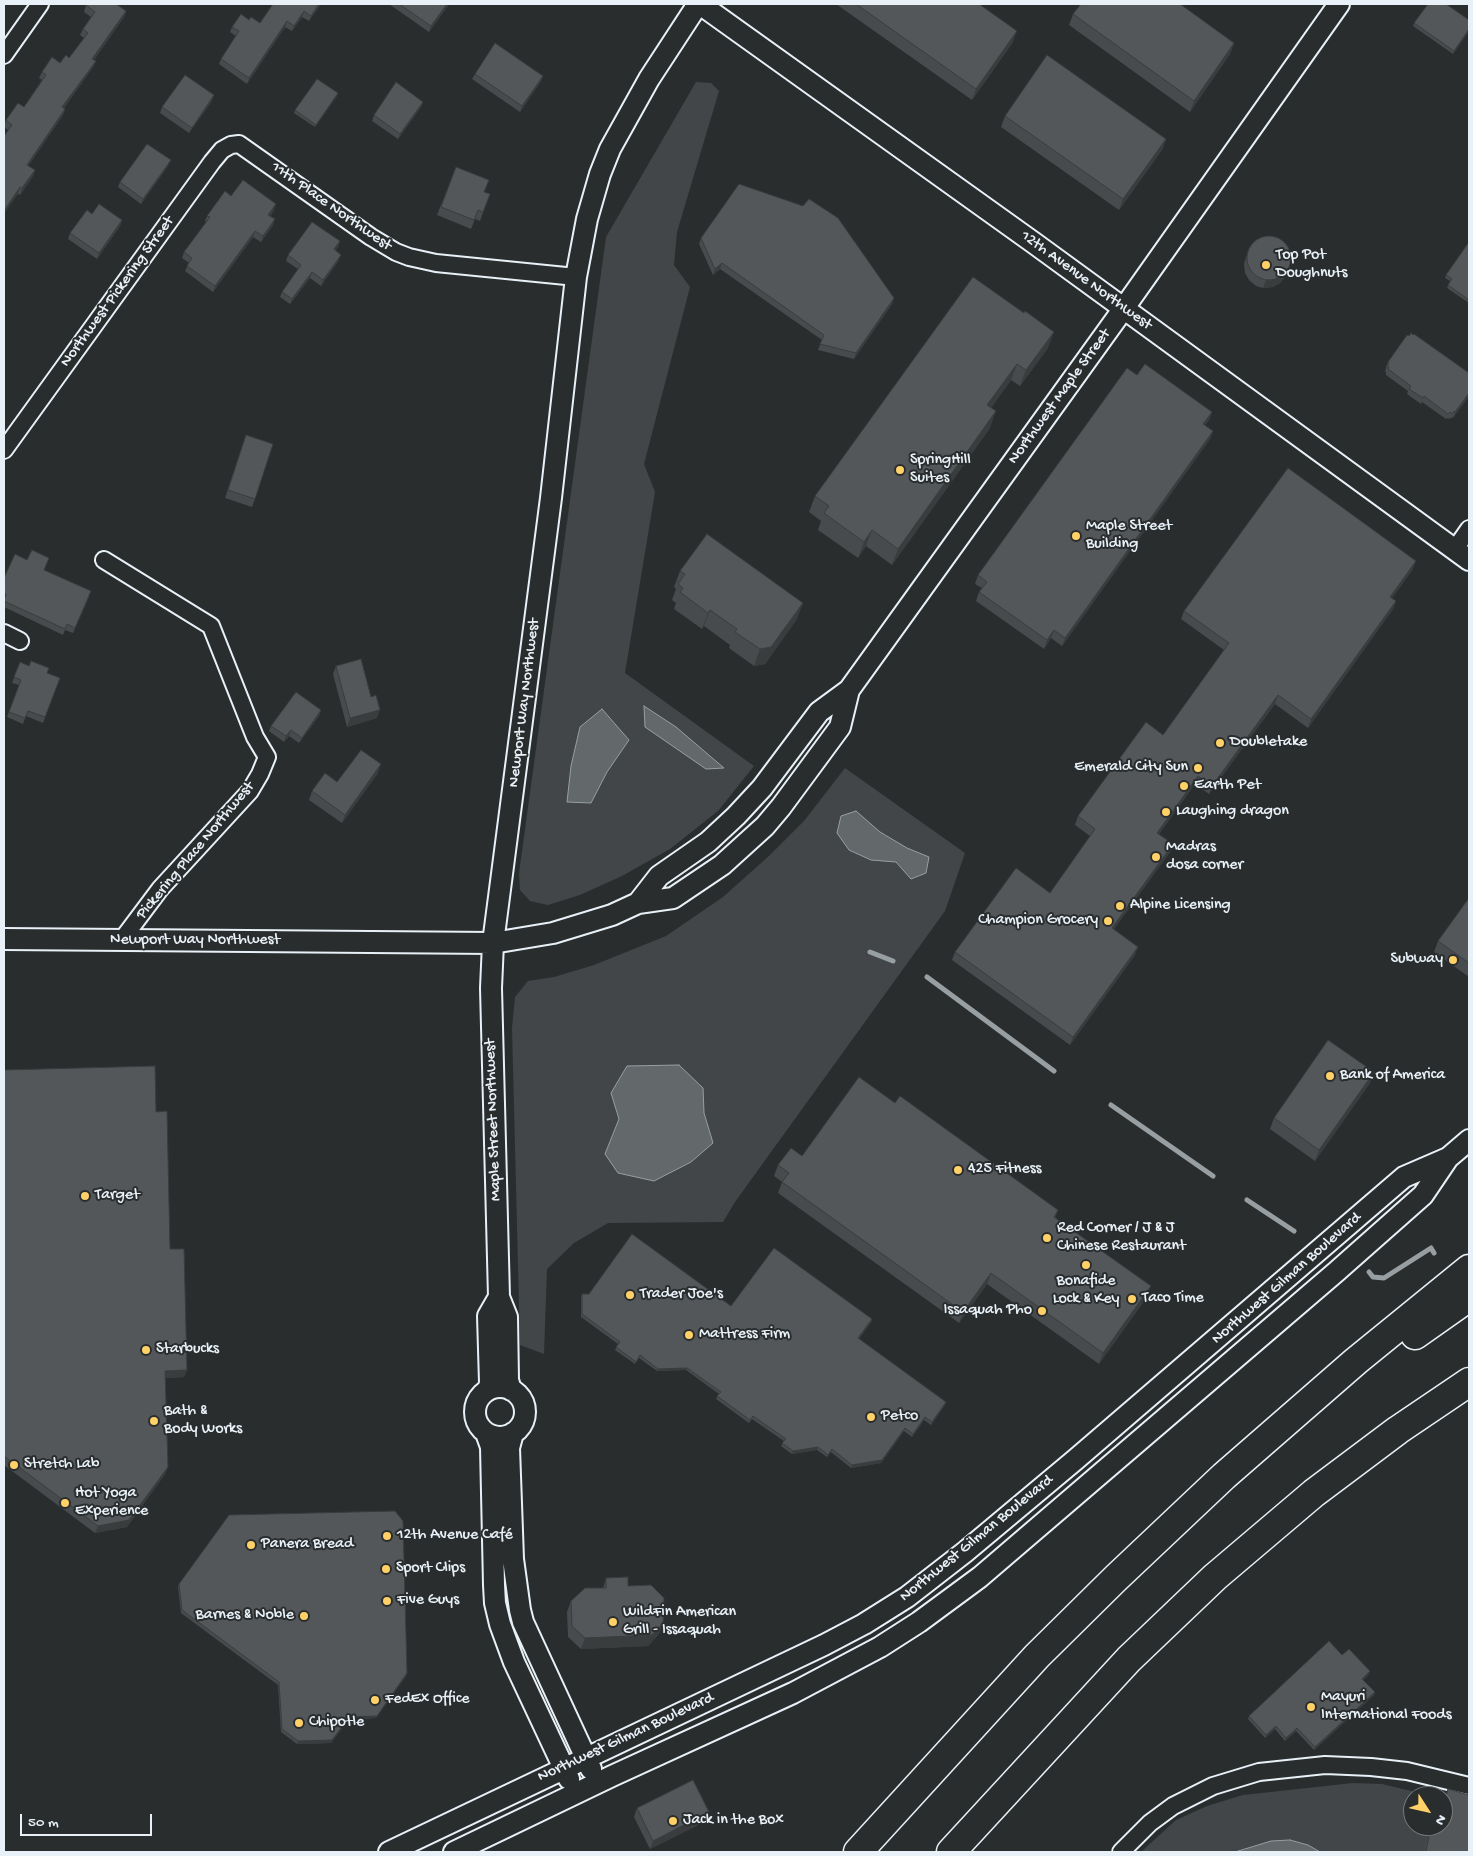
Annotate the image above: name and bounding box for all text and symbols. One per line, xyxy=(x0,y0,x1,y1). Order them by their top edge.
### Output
street label: 11th Place Northwest xyxy=(267,158,395,256)
street label: Northwest Pickering Street xyxy=(57,213,179,371)
street label: 12th Avenue Northwest xyxy=(1017,227,1155,335)
place label: Top Pot Doughnuts xyxy=(1276,246,1347,284)
marker: Top Pot Doughnuts xyxy=(1260,259,1272,271)
street label: Northwest Maple Street xyxy=(1004,326,1116,468)
place label: SpringHill Suites xyxy=(910,451,971,489)
marker: SpringHill Suites xyxy=(894,464,906,476)
place label: Maple Street Building xyxy=(1086,517,1172,555)
marker: Maple Street Building xyxy=(1070,530,1082,542)
street label: Newport Way Northwest xyxy=(505,617,545,789)
place label: Doubletake xyxy=(1230,733,1307,753)
marker: Doubletake xyxy=(1214,737,1226,749)
place label: Emerald City Sun xyxy=(1074,758,1188,778)
marker: Emerald City Sun xyxy=(1192,762,1204,774)
place label: Earth Pet xyxy=(1194,776,1261,796)
street label: Pickering Place Northwest xyxy=(133,778,259,924)
marker: Earth Pet xyxy=(1178,780,1190,792)
place label: Laughing dragon xyxy=(1176,802,1289,822)
marker: Laughing dragon xyxy=(1160,806,1172,818)
place label: Madras dosa corner xyxy=(1166,838,1243,876)
marker: Madras dosa corner xyxy=(1150,851,1162,863)
place label: Alpine Licensing xyxy=(1130,896,1231,916)
marker: Alpine Licensing xyxy=(1114,900,1126,912)
place label: Champion Grocery xyxy=(978,911,1098,931)
marker: Champion Grocery xyxy=(1102,915,1114,927)
street label: Newport Way Northwest xyxy=(110,931,280,951)
place label: Subway xyxy=(1390,950,1443,970)
marker: Subway xyxy=(1447,954,1459,966)
street label: Maple Street Northwest xyxy=(482,1038,506,1202)
place label: Bank of America xyxy=(1340,1066,1445,1086)
marker: Bank of America xyxy=(1324,1070,1336,1082)
place label: 425 Fitness xyxy=(968,1160,1041,1180)
marker: 425 Fitness xyxy=(952,1164,964,1176)
place label: Target xyxy=(95,1186,140,1206)
marker: Target xyxy=(79,1190,91,1202)
street label: Northwest Gilman Boulevard xyxy=(1208,1209,1366,1349)
place label: Red Corner / J & J Chinese Restaurant xyxy=(1057,1219,1186,1257)
marker: Red Corner / J & J Chinese Restaurant xyxy=(1041,1232,1053,1244)
marker: Bonafide Lock & Key xyxy=(1080,1259,1092,1271)
place label: Bonafide Lock & Key xyxy=(1053,1272,1119,1310)
place label: Trader Joe's xyxy=(640,1285,723,1305)
marker: Trader Joe's xyxy=(624,1289,636,1301)
place label: Taco Time xyxy=(1142,1289,1204,1309)
marker: Taco Time xyxy=(1126,1293,1138,1305)
place label: Issaquah Pho xyxy=(943,1301,1032,1321)
marker: Issaquah Pho xyxy=(1036,1305,1048,1317)
place label: Mattress Firm xyxy=(699,1325,790,1345)
marker: Mattress Firm xyxy=(683,1329,695,1341)
place label: Starbucks xyxy=(156,1340,219,1360)
marker: Starbucks xyxy=(140,1344,152,1356)
place label: Bath & Body Works xyxy=(164,1402,242,1440)
place label: Petco xyxy=(881,1407,918,1427)
marker: Petco xyxy=(865,1411,877,1423)
marker: Bath & Body Works xyxy=(148,1415,160,1427)
place label: Stretch Lab xyxy=(24,1455,99,1475)
marker: Stretch Lab xyxy=(8,1459,20,1471)
street label: Northwest Gilman Boulevard xyxy=(896,1471,1058,1607)
place label: Hot Yoga Experience xyxy=(75,1484,148,1522)
marker: Hot Yoga Experience xyxy=(59,1497,71,1509)
place label: 12th Avenue Café xyxy=(397,1526,513,1546)
marker: 12th Avenue Café xyxy=(381,1530,393,1542)
place label: Panera Bread xyxy=(261,1535,353,1555)
marker: Panera Bread xyxy=(245,1539,257,1551)
place label: Sport Clips xyxy=(396,1559,465,1579)
marker: Sport Clips xyxy=(380,1563,392,1575)
place label: Five Guys xyxy=(397,1591,459,1611)
marker: Five Guys xyxy=(381,1595,393,1607)
place label: WildFin American Grill - Issaquah xyxy=(623,1603,736,1641)
place label: Barnes & Noble xyxy=(196,1606,294,1626)
marker: Barnes & Noble xyxy=(298,1610,310,1622)
marker: WildFin American Grill - Issaquah xyxy=(607,1616,619,1628)
place label: Mayuri International Foods xyxy=(1321,1688,1452,1726)
street label: Northwest Gilman Boulevard xyxy=(535,1689,717,1787)
place label: FedEx Office xyxy=(385,1690,470,1710)
marker: FedEx Office xyxy=(369,1694,381,1706)
marker: Mayuri International Foods xyxy=(1305,1701,1317,1713)
place label: Chipotle xyxy=(309,1713,364,1733)
marker: Chipotle xyxy=(293,1717,305,1729)
north arrow xyxy=(1403,1786,1453,1836)
scale bar xyxy=(22,1804,155,1836)
place label: Jack in the Box xyxy=(683,1811,784,1831)
text: N xyxy=(1430,1811,1449,1828)
text: 50 m xyxy=(28,1814,59,1832)
marker: Jack in the Box xyxy=(667,1815,679,1827)

